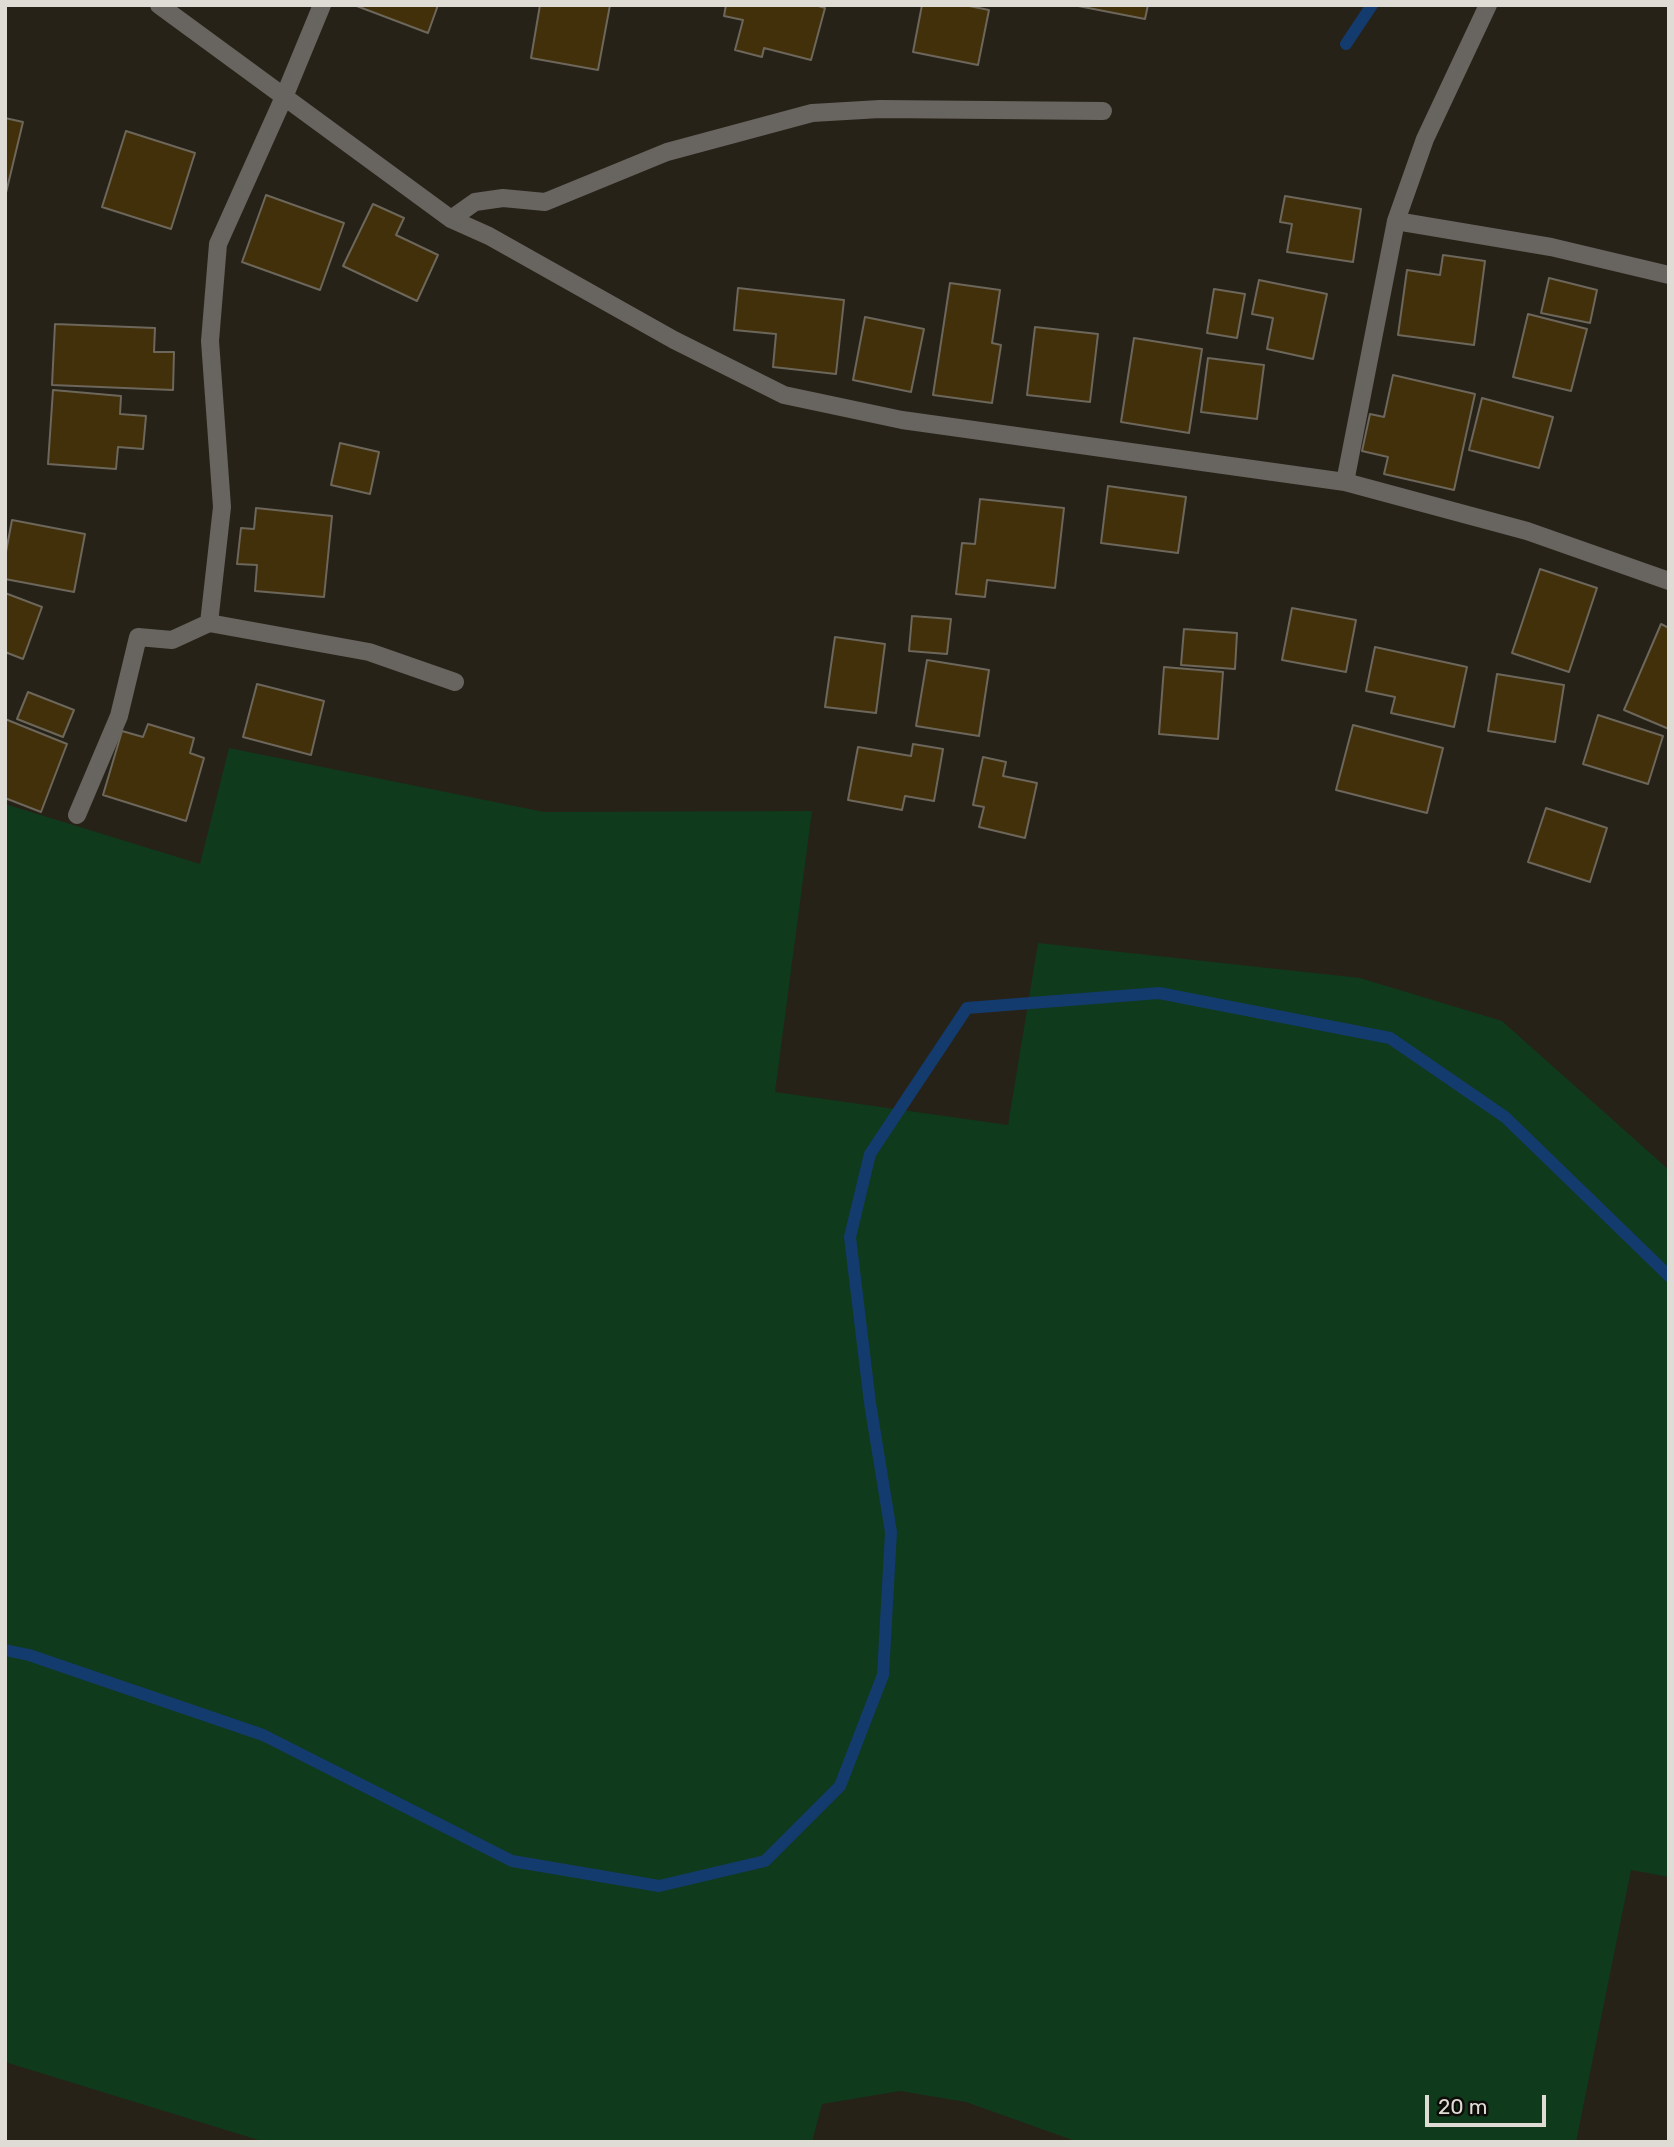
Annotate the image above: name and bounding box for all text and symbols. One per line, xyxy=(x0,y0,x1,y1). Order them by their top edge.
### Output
scale bar xyxy=(1429,2080,1550,2124)
text: 20 m xyxy=(1438,2094,1487,2119)

